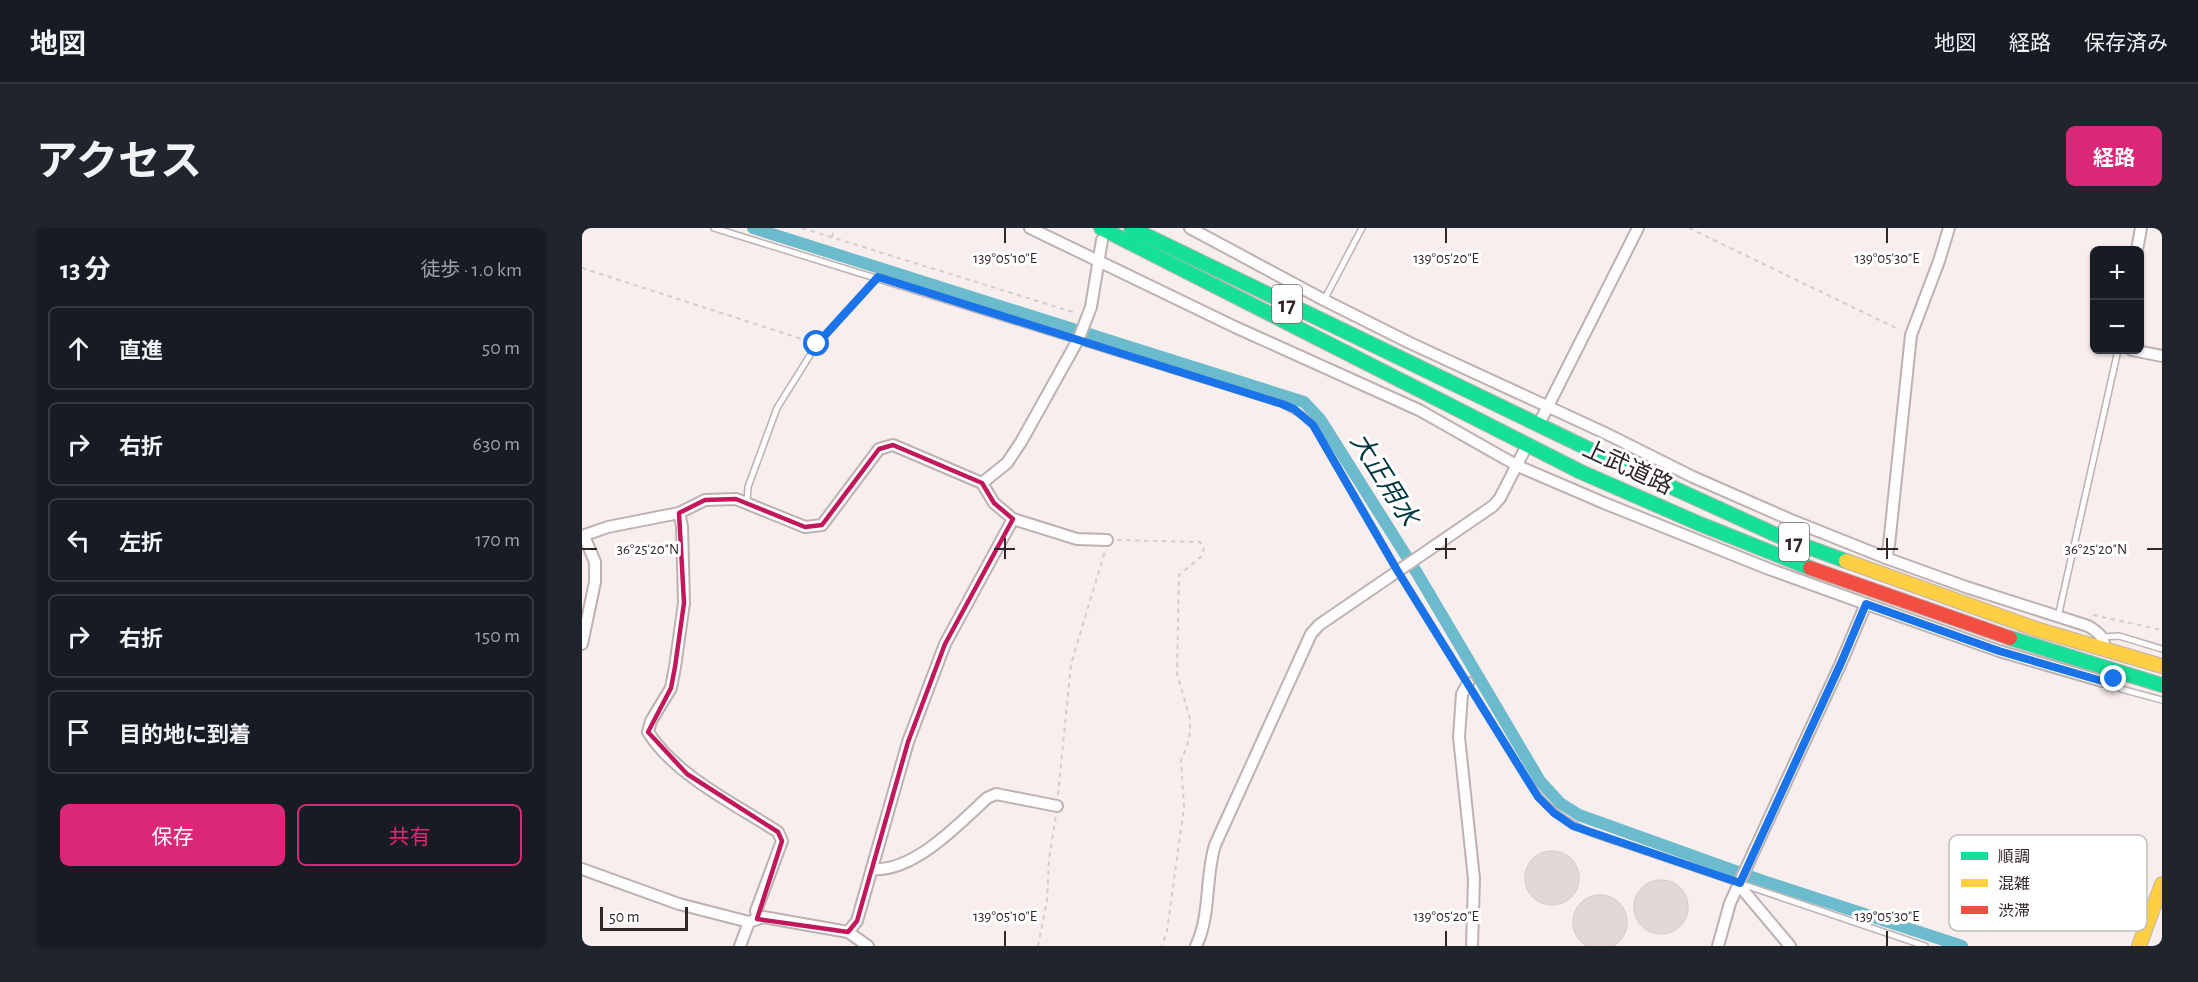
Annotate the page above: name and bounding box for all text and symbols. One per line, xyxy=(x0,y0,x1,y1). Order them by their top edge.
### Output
text: 地図 xyxy=(30,31,86,59)
text: 地図 xyxy=(1934,33,1976,54)
text: 経路 xyxy=(2009,33,2051,54)
text: 保存済み xyxy=(2084,33,2168,54)
button: 経路 xyxy=(2066,126,2162,186)
text: アクセス xyxy=(36,141,202,183)
map controls xyxy=(2090,246,2144,354)
button: + xyxy=(2090,246,2144,300)
text: 139°05'10"E xyxy=(973,251,1037,266)
text: 139°05'20"E xyxy=(1413,251,1479,266)
text: 139°05'30"E xyxy=(1855,251,1920,266)
text: 13 分 xyxy=(60,257,111,283)
text: 徒歩 · 1.0 km xyxy=(420,260,522,280)
road number: 17 xyxy=(1272,285,1302,323)
button: − xyxy=(2090,300,2144,354)
route start xyxy=(803,330,829,356)
icon: ahead xyxy=(62,332,95,365)
text: 50 m xyxy=(482,338,520,358)
text: 直進 xyxy=(119,340,163,362)
icon: right xyxy=(62,428,95,461)
water label: 大正用水 xyxy=(1346,428,1425,533)
text: 630 m xyxy=(473,434,520,454)
street label: 上武道路 xyxy=(1579,435,1677,499)
text: 右折 xyxy=(119,436,163,458)
road number: 17 xyxy=(1779,523,1809,561)
icon: left xyxy=(62,524,95,557)
text: 170 m xyxy=(475,530,520,550)
text: 左折 xyxy=(119,532,163,554)
text: 36°25'20"N xyxy=(617,542,679,557)
text: 36°25'20"N xyxy=(2065,542,2127,557)
icon: right xyxy=(62,620,95,653)
text: 150 m xyxy=(475,626,520,646)
text: 右折 xyxy=(119,628,163,650)
route end xyxy=(2100,665,2126,691)
icon: arrive xyxy=(62,716,95,749)
text: 目的地に到着 xyxy=(119,724,251,746)
button: 保存 xyxy=(60,804,285,866)
button: 共有 xyxy=(297,804,522,866)
legend xyxy=(1949,835,2147,931)
text: 順調 xyxy=(1998,849,2030,865)
text: 混雑 xyxy=(1998,875,2030,892)
text: 渋滞 xyxy=(1998,903,2030,919)
scale bar xyxy=(600,904,688,932)
text: 50 m xyxy=(609,909,640,925)
text: 139°05'10"E xyxy=(973,909,1037,924)
text: 139°05'20"E xyxy=(1413,909,1479,924)
text: 139°05'30"E xyxy=(1855,909,1920,924)

